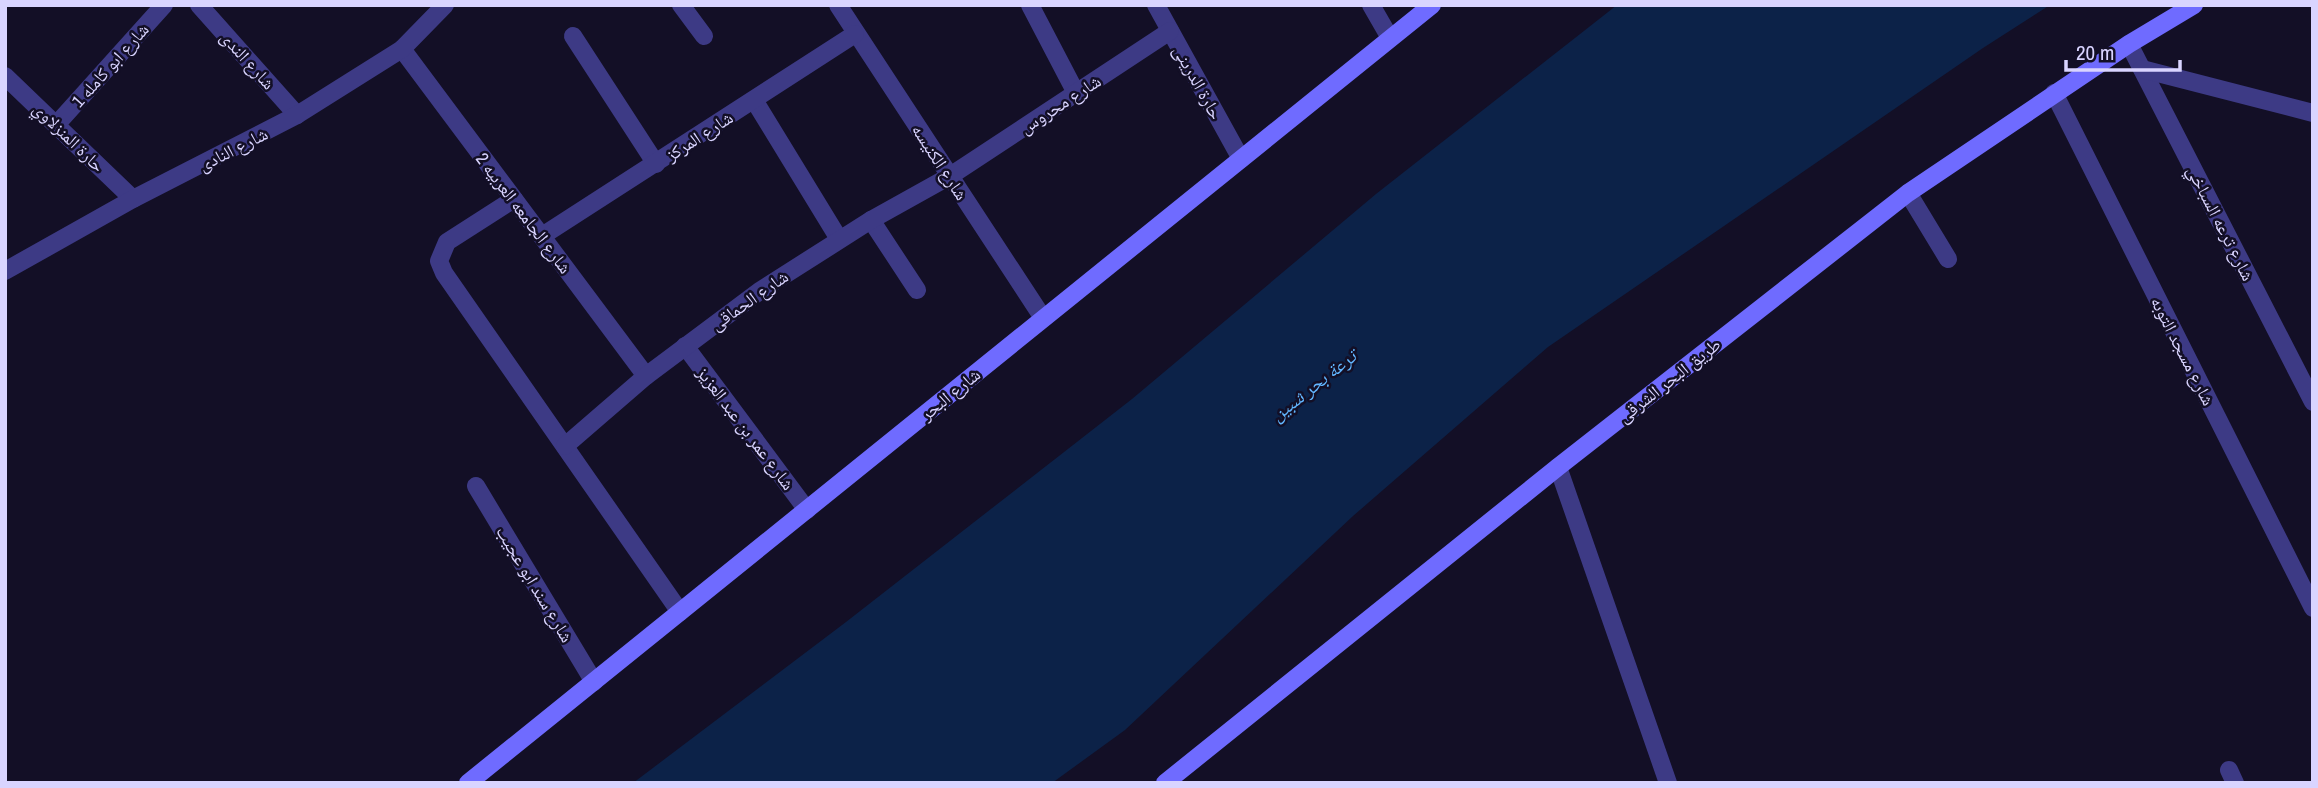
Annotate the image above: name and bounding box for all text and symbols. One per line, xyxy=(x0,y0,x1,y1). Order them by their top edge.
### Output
street label: شارع ابو كامله 1 xyxy=(66,18,154,112)
street label: شارع الندى xyxy=(215,25,281,95)
scale bar xyxy=(2066,28,2180,72)
text: 20 m xyxy=(2076,38,2114,67)
street label: حارة الدرينى xyxy=(1167,40,1229,124)
street label: شارع محروس xyxy=(1014,68,1106,140)
street label: حارة المنزلاوي xyxy=(26,96,111,180)
street label: شارع المركز xyxy=(660,105,738,168)
street label: شارع الكنيسه xyxy=(906,119,974,205)
street label: شارع النادى xyxy=(194,121,272,177)
street label: شارع الجامعه العربيه 2 xyxy=(470,147,578,279)
street label: شارع ترعه السباخي xyxy=(2179,161,2261,286)
street label: شارع الحماقى xyxy=(705,264,793,336)
street label: شارع مسجد التوبه xyxy=(2145,292,2221,410)
street label: طريق البحر الشرقى xyxy=(1612,332,1726,428)
water label: ترعة بحر شبين xyxy=(1265,340,1365,427)
street label: شارع عمر بن عبد العزيز xyxy=(691,360,801,495)
street label: شارع البحر xyxy=(914,362,985,427)
street label: شارع سند ابو عجيب xyxy=(490,521,580,647)

